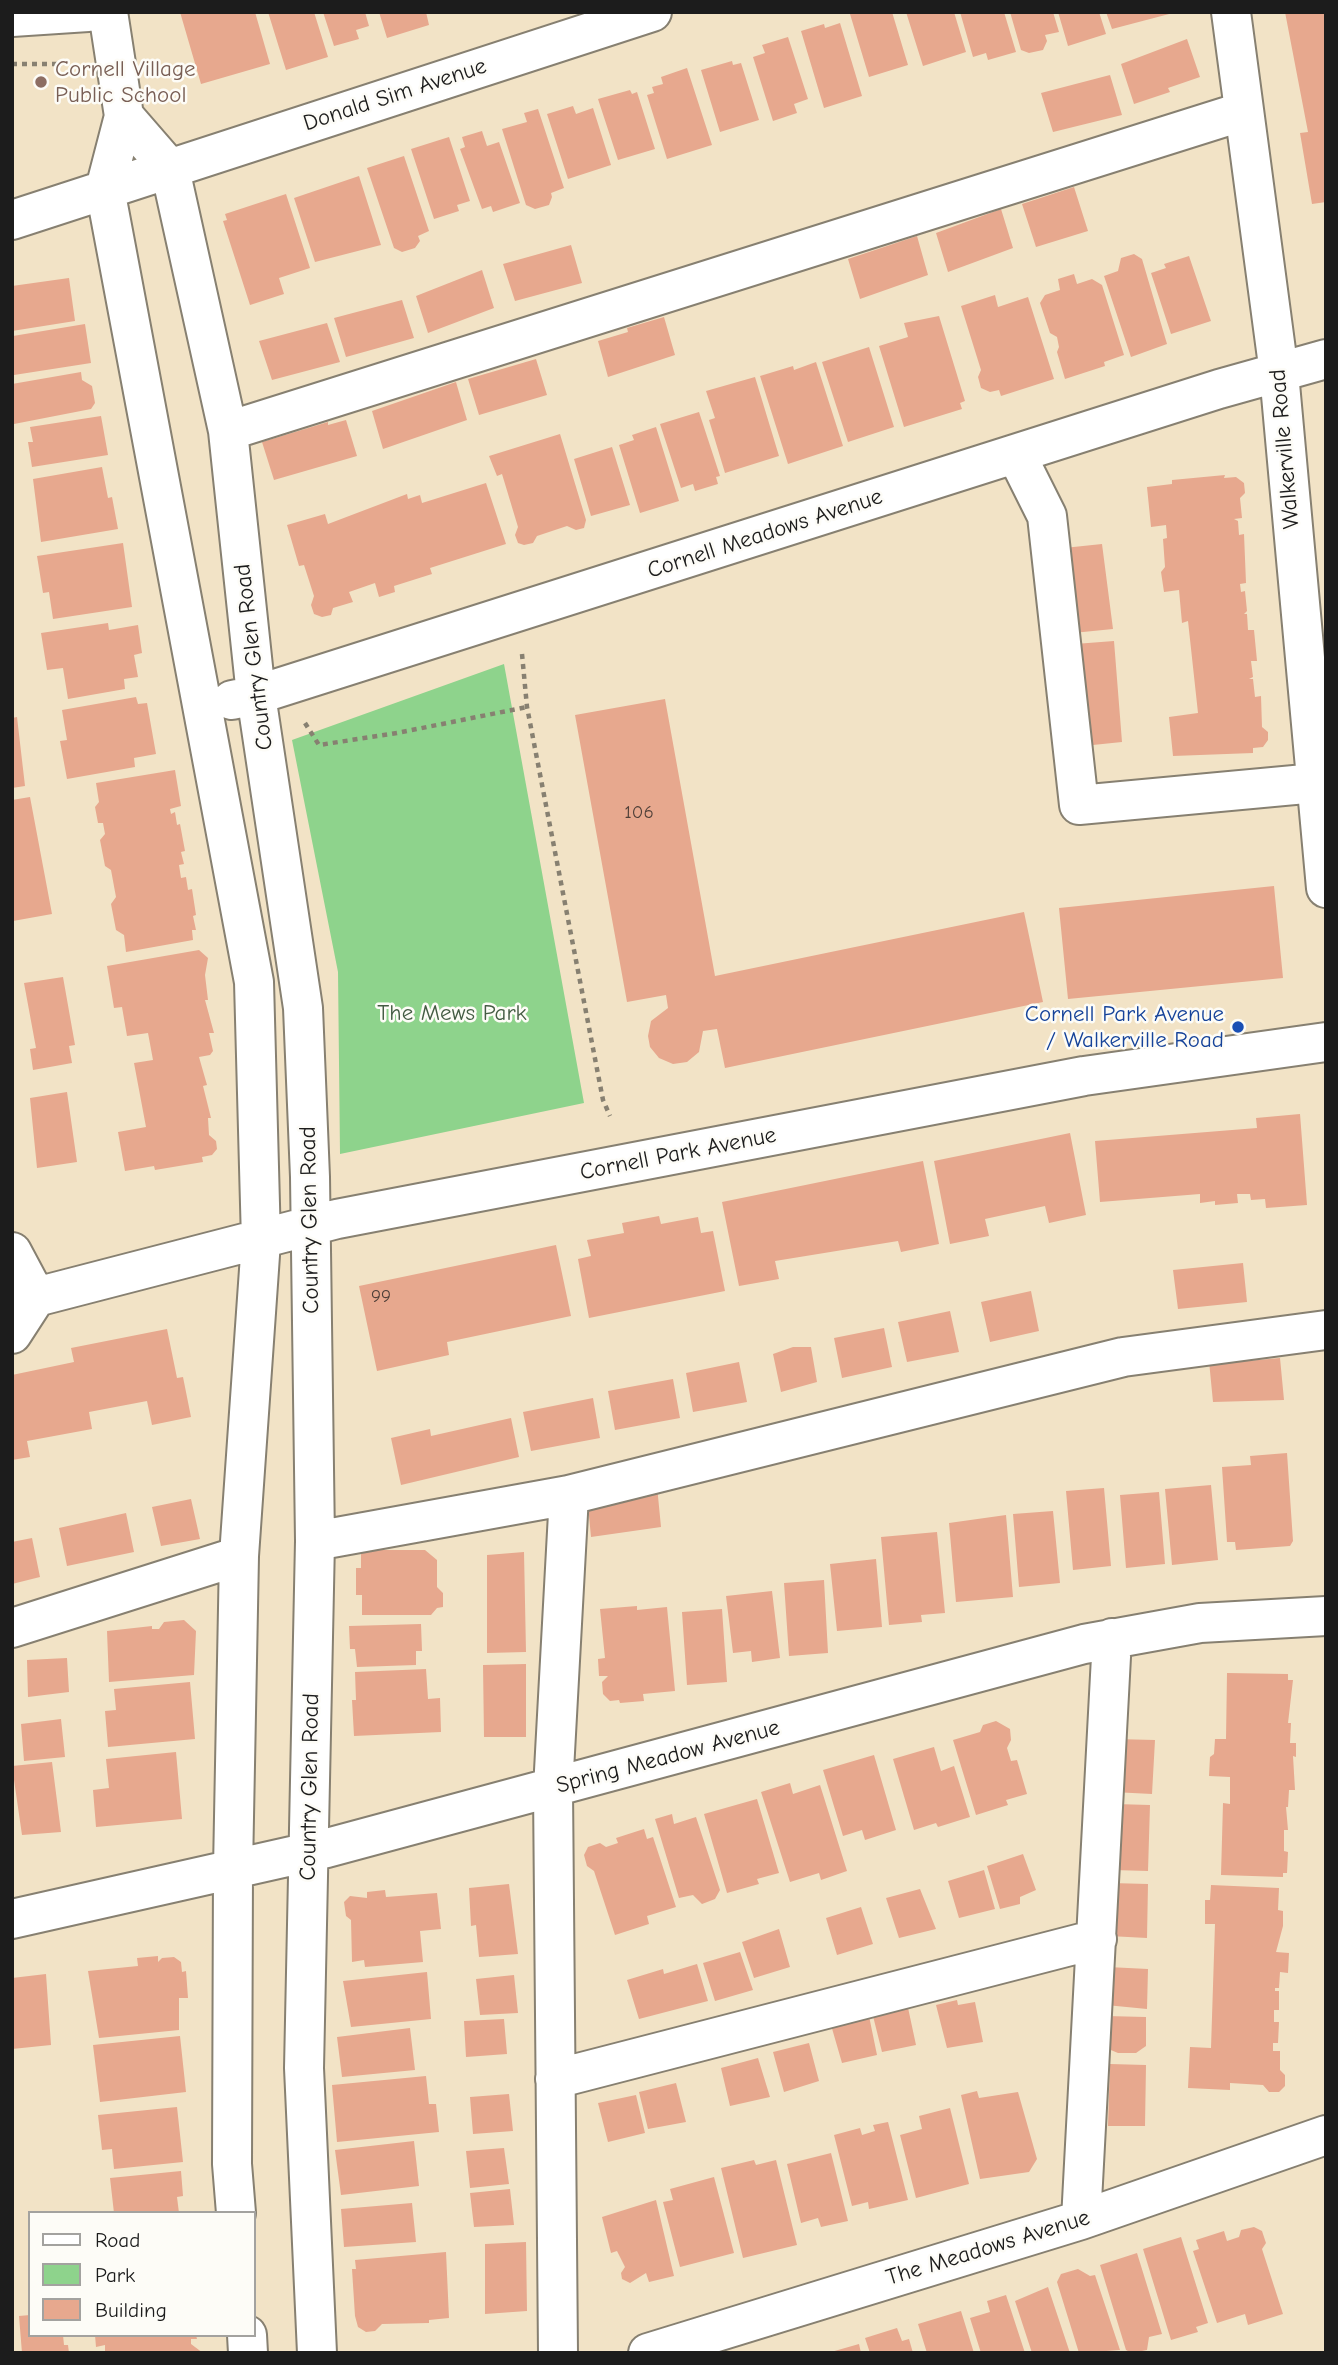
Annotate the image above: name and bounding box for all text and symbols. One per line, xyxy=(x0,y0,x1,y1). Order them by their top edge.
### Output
street label: Donald Sim Avenue xyxy=(300,52,490,138)
place label: Cornell Village Public School xyxy=(55,55,196,109)
marker: Cornell Village Public School xyxy=(33,74,49,90)
street label: Walkerville Road xyxy=(1264,368,1306,530)
street label: Cornell Meadows Avenue xyxy=(644,483,886,585)
street label: Country Glen Road xyxy=(229,562,279,752)
house number: 106 xyxy=(624,802,654,824)
park label: The Mews Park xyxy=(377,999,527,1027)
place label: Cornell Park Avenue / Walkerville Road xyxy=(1025,1000,1224,1054)
marker: Cornell Park Avenue / Walkerville Road xyxy=(1230,1019,1246,1035)
street label: Cornell Park Avenue xyxy=(578,1121,778,1187)
street label: Country Glen Road xyxy=(295,1126,325,1314)
house number: 99 xyxy=(371,1286,391,1308)
street label: Country Glen Road xyxy=(295,1693,325,1881)
street label: Spring Meadow Avenue xyxy=(553,1714,783,1800)
street label: The Meadows Avenue xyxy=(883,2204,1093,2292)
legend xyxy=(28,2211,256,2337)
text: Road xyxy=(95,2228,140,2252)
text: Park xyxy=(95,2263,135,2287)
text: Building xyxy=(95,2298,167,2322)

